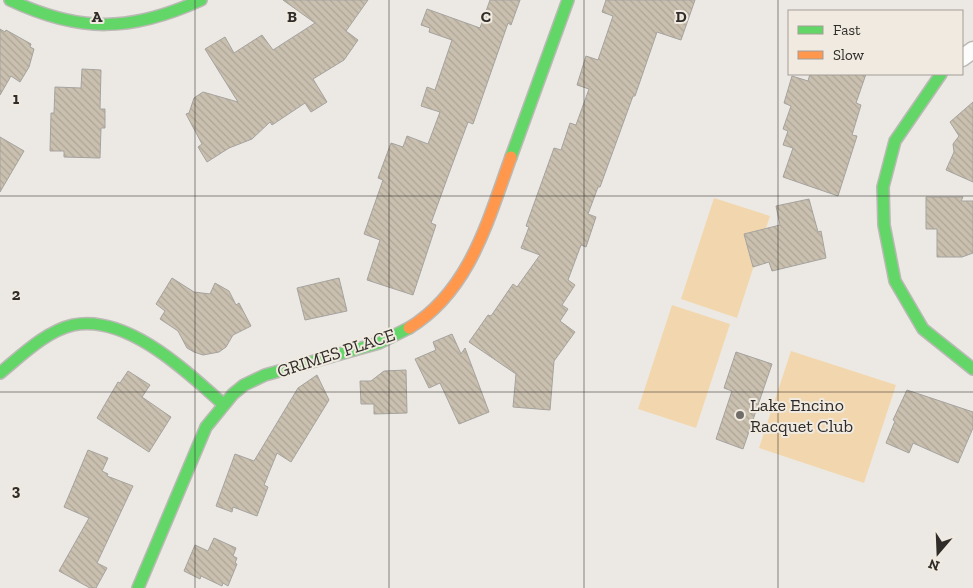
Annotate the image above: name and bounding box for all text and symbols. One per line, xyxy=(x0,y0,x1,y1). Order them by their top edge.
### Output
text: A xyxy=(92,7,103,26)
text: B xyxy=(287,7,297,26)
text: C xyxy=(481,7,491,26)
text: D xyxy=(675,7,687,26)
legend xyxy=(788,10,963,75)
text: Fast xyxy=(833,21,861,39)
text: Slow xyxy=(833,46,865,64)
text: 1 xyxy=(13,89,20,108)
text: 2 xyxy=(12,285,21,304)
street label: GRIMES PLACE xyxy=(274,324,398,382)
place label: Lake Encino Racquet Club xyxy=(750,394,853,437)
marker: Lake Encino Racquet Club xyxy=(734,409,746,421)
text: 3 xyxy=(12,481,21,500)
north arrow xyxy=(913,528,963,578)
text: N xyxy=(926,555,942,575)

